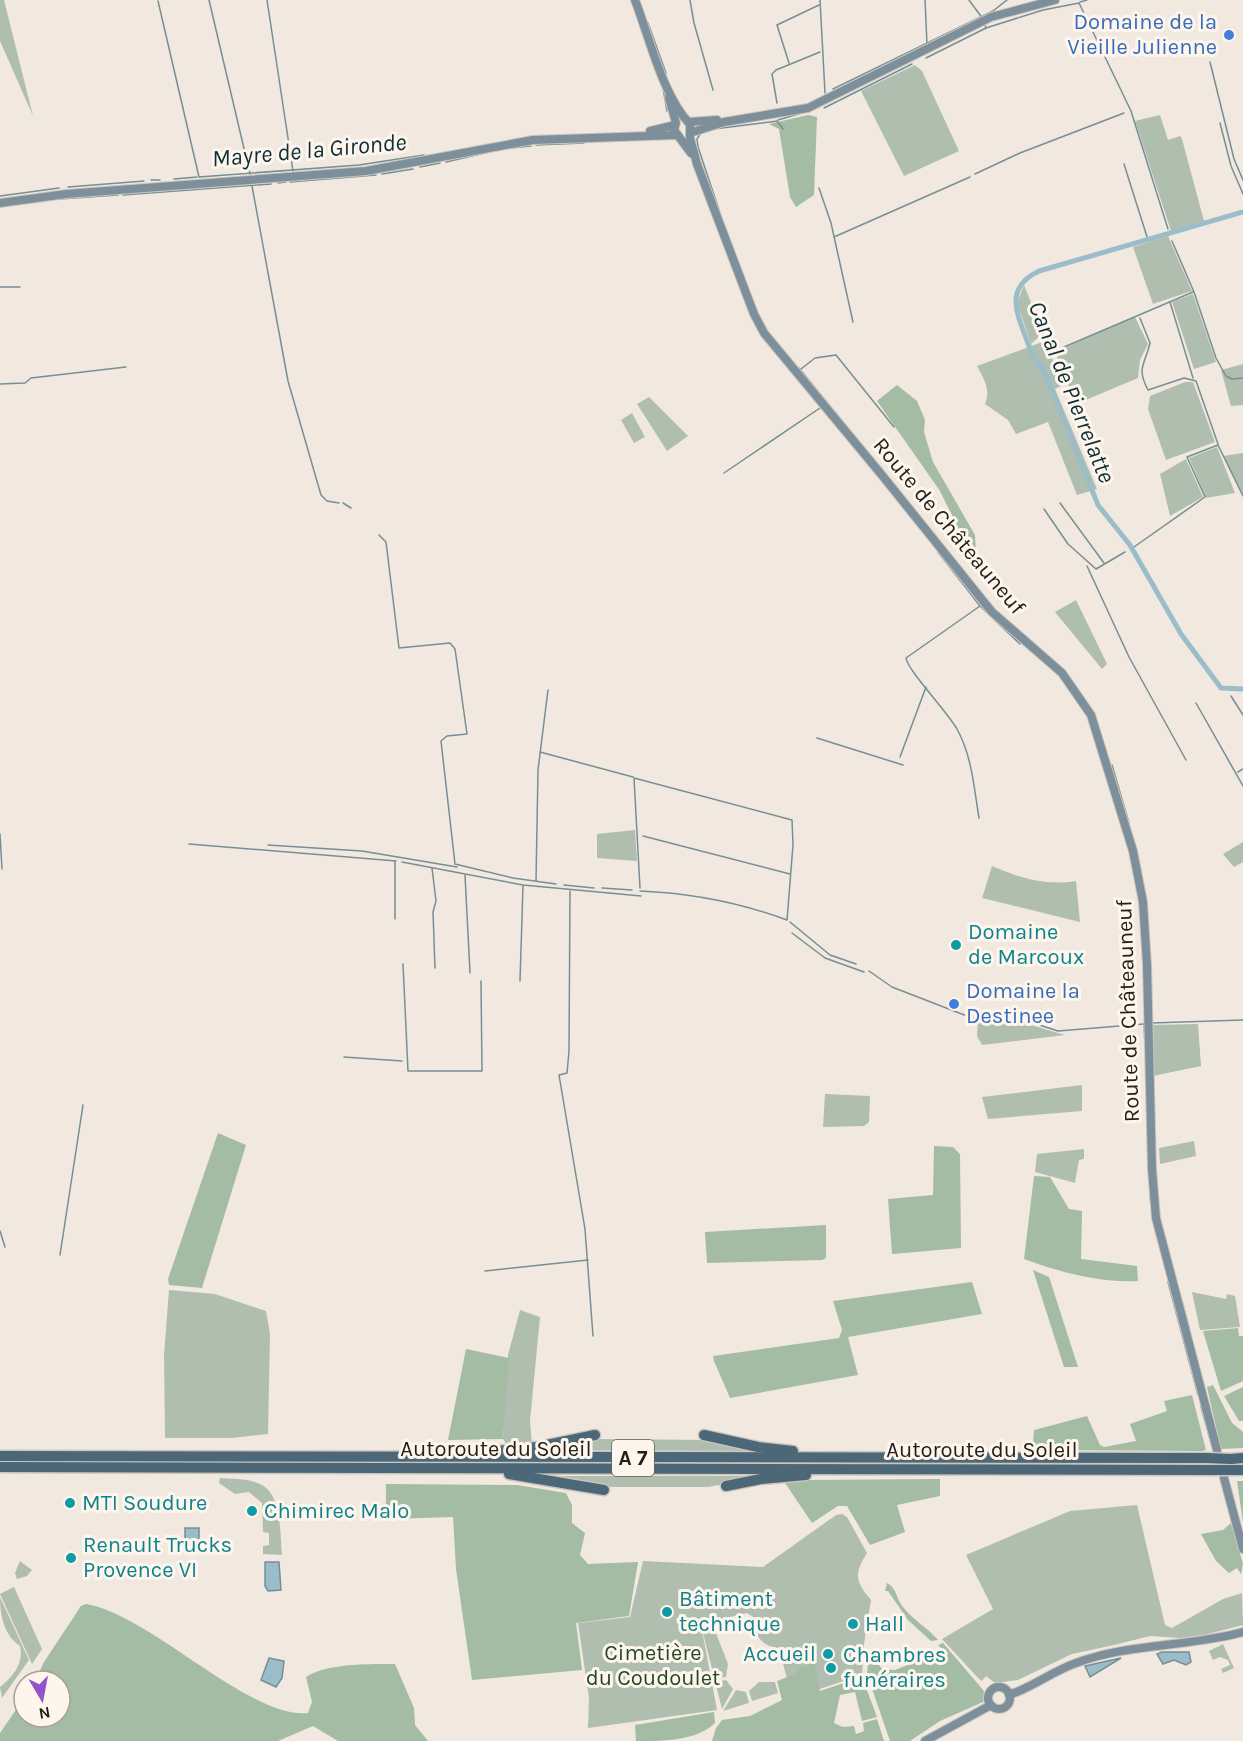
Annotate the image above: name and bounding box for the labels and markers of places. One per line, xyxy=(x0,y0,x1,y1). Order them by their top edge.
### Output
place label: Domaine de la Vieille Julienne xyxy=(1067,9,1217,60)
marker: Domaine de la Vieille Julienne xyxy=(1222,28,1236,42)
place label: Domaine de Marcoux xyxy=(968,919,1084,970)
marker: Domaine de Marcoux xyxy=(949,938,963,952)
place label: Domaine la Destinee xyxy=(966,978,1080,1029)
marker: Domaine la Destinee xyxy=(947,997,961,1011)
place label: MTI Soudure xyxy=(82,1490,207,1516)
marker: MTI Soudure xyxy=(63,1496,77,1510)
place label: Chimirec Malo xyxy=(264,1498,409,1524)
marker: Chimirec Malo xyxy=(245,1504,259,1518)
place label: Renault Trucks Provence VI xyxy=(83,1532,232,1583)
marker: Renault Trucks Provence VI xyxy=(64,1551,78,1565)
place label: Bâtiment technique xyxy=(679,1586,781,1637)
marker: Bâtiment technique xyxy=(660,1605,674,1619)
place label: Hall xyxy=(865,1611,904,1637)
marker: Hall xyxy=(846,1617,860,1631)
place label: Accueil xyxy=(743,1641,816,1667)
place label: Chambres funéraires xyxy=(843,1642,946,1693)
marker: Accueil xyxy=(821,1647,835,1661)
marker: Chambres funéraires xyxy=(824,1661,838,1675)

